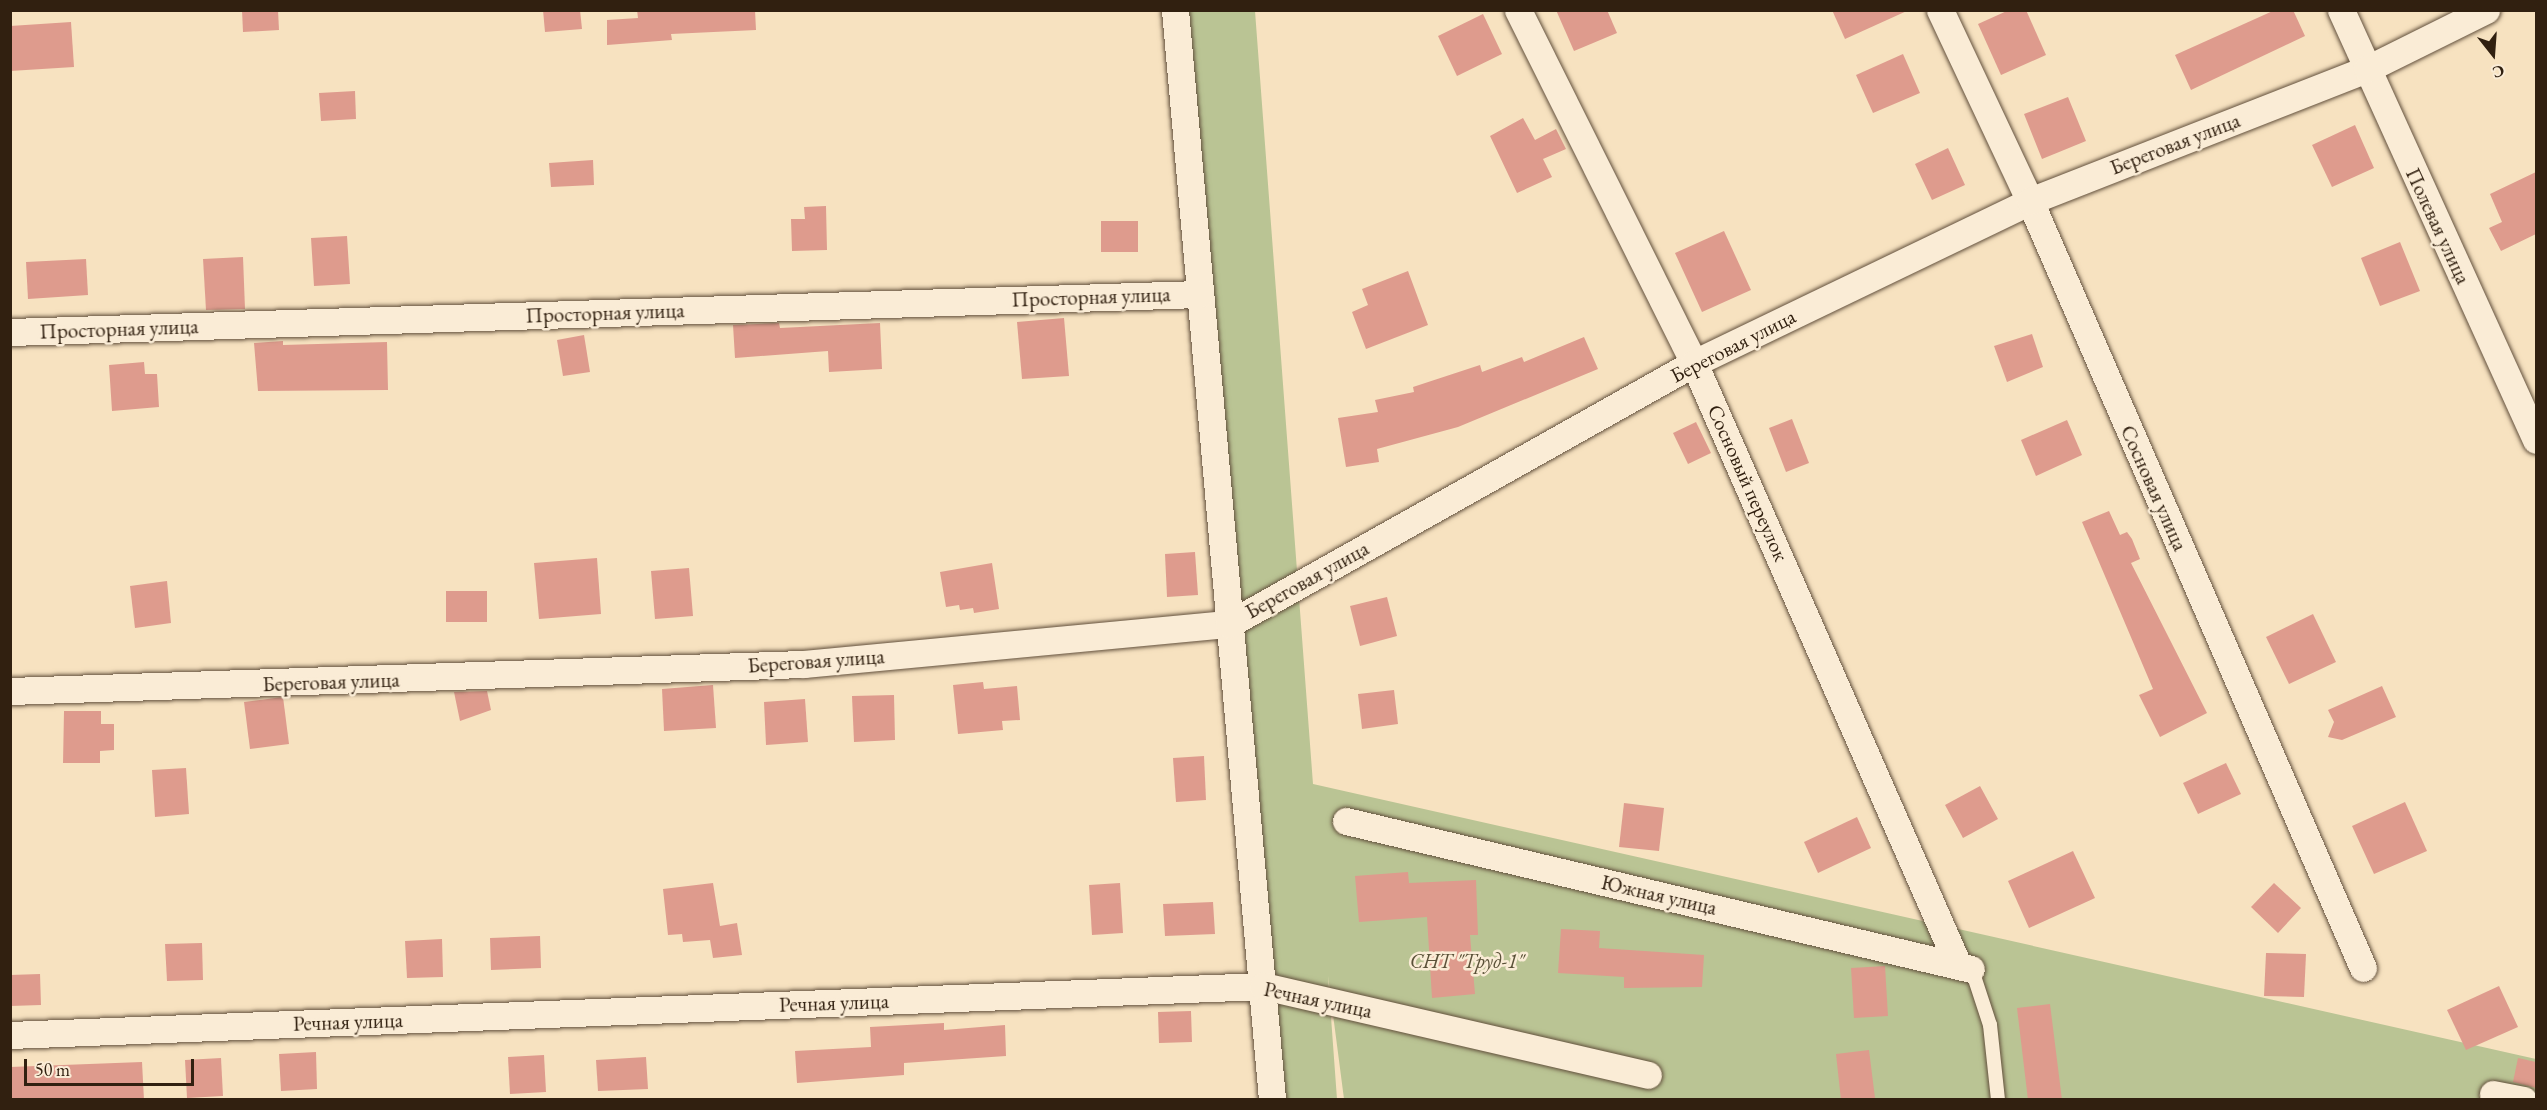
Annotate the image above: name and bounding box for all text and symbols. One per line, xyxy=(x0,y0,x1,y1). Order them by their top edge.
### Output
north arrow xyxy=(2463,24,2523,84)
text: С xyxy=(2490,60,2507,83)
street label: Береговая улица xyxy=(2106,108,2244,180)
street label: Полевая улица xyxy=(2400,164,2476,288)
street label: Просторная улица xyxy=(1011,282,1171,312)
street label: Просторная улица xyxy=(525,298,685,328)
street label: Береговая улица xyxy=(1666,304,1800,388)
street label: Просторная улица xyxy=(39,314,199,344)
street label: Сосновый переулок xyxy=(1702,401,1794,565)
street label: Сосновая улица xyxy=(2115,421,2193,555)
street label: Береговая улица xyxy=(1241,536,1373,624)
street label: Береговая улица xyxy=(747,644,885,678)
street label: Береговая улица xyxy=(262,667,400,697)
street label: Южная улица xyxy=(1599,869,1719,921)
park label: СНТ "Труд-1" xyxy=(1410,948,1524,974)
street label: Речная улица xyxy=(1262,976,1374,1024)
street label: Речная улица xyxy=(779,988,889,1018)
street label: Речная улица xyxy=(293,1007,403,1037)
scale bar xyxy=(27,1047,196,1085)
text: 50 m xyxy=(35,1058,70,1081)

